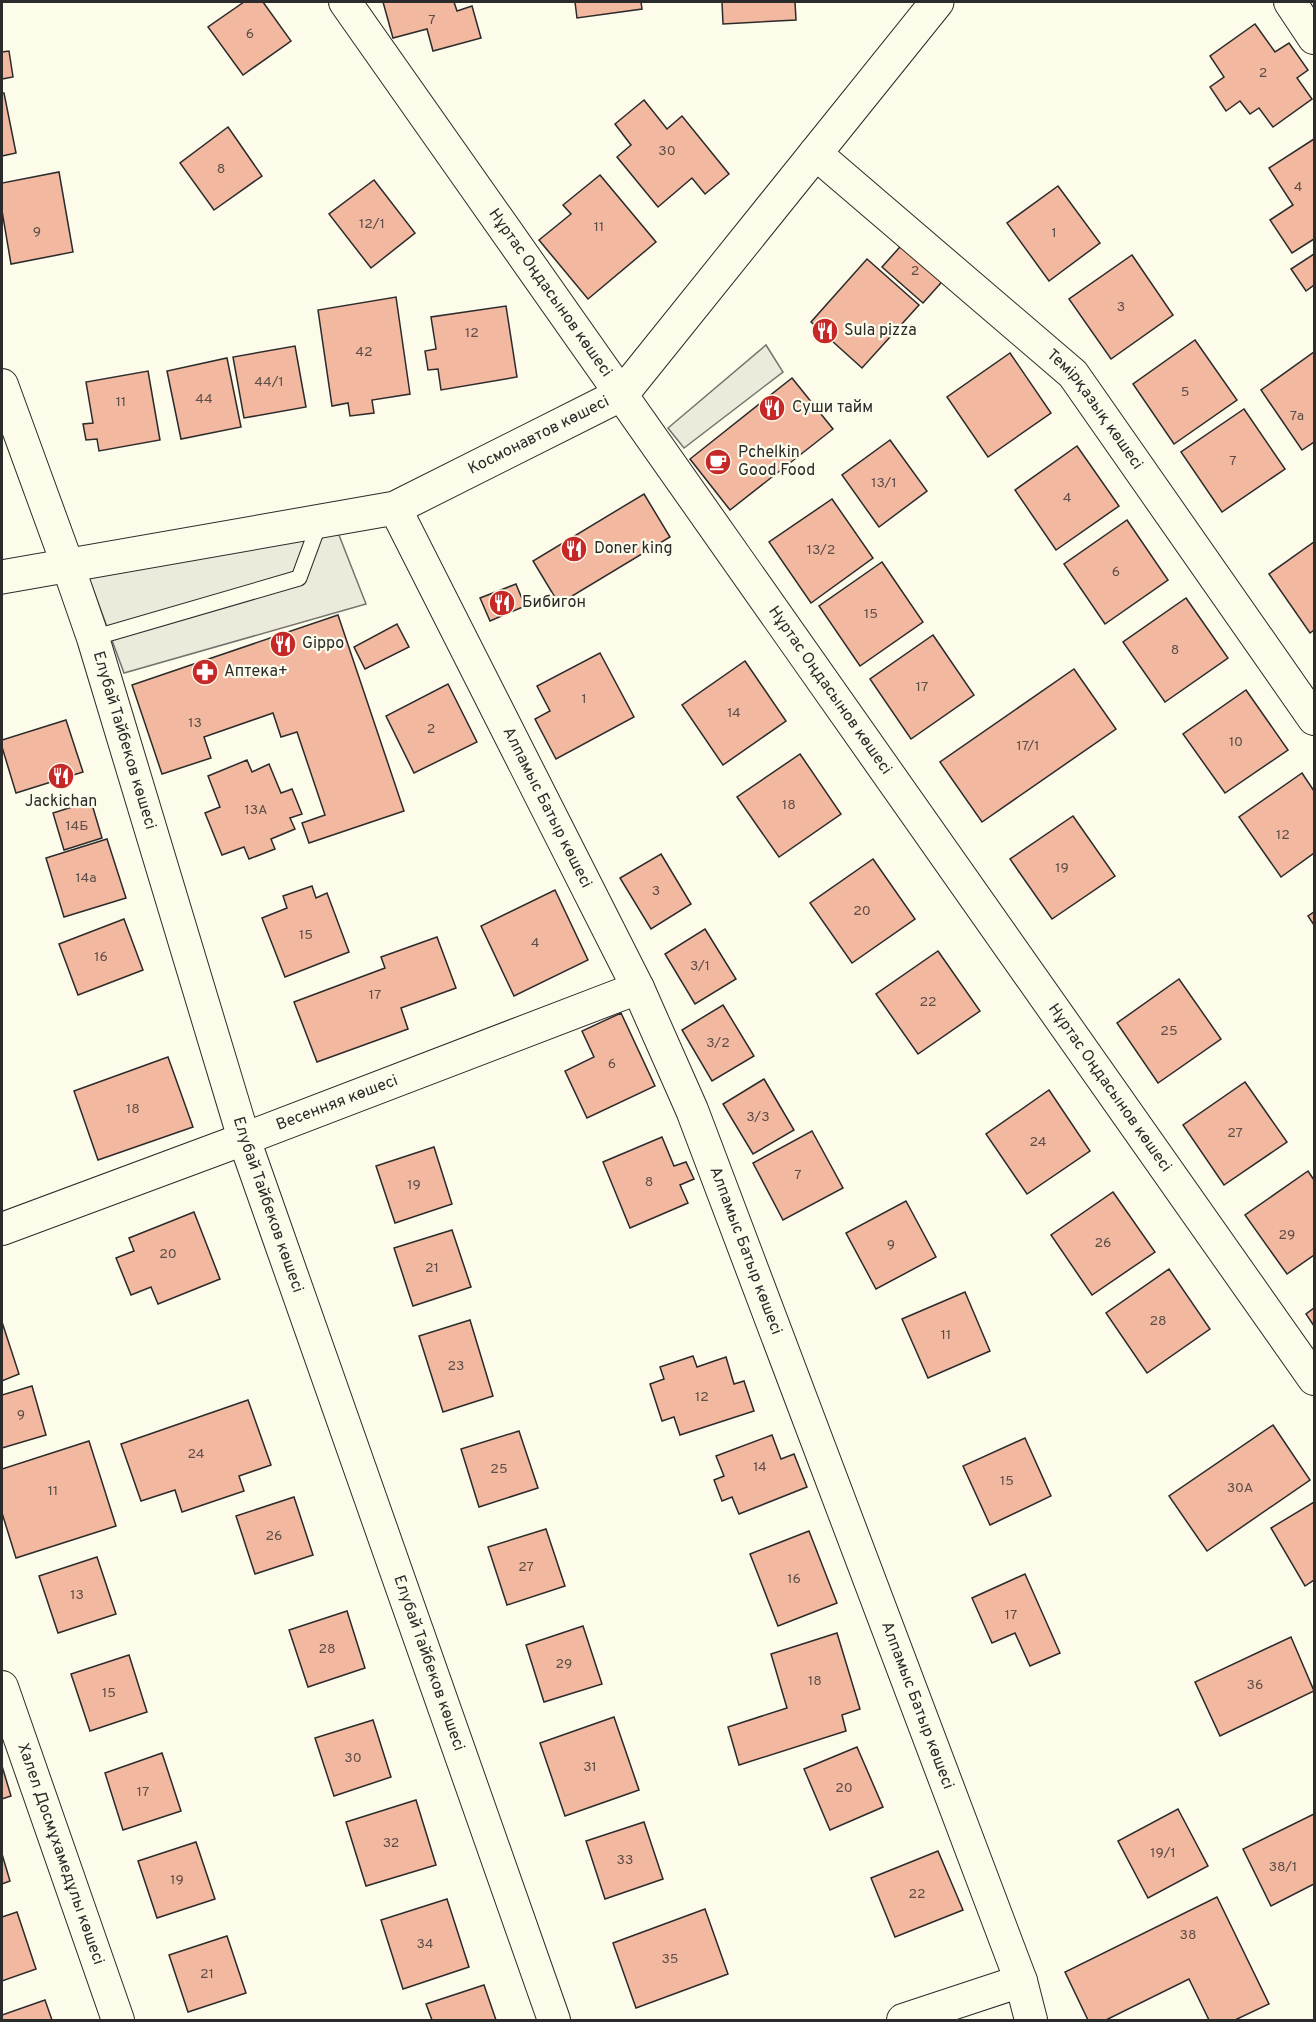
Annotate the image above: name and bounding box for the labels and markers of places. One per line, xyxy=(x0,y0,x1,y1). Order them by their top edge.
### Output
restaurant icon: Sula pizza xyxy=(810,316,840,346)
place label: Sula pizza xyxy=(844,321,917,341)
restaurant icon: Суши тайм xyxy=(757,393,787,423)
place label: Суши тайм xyxy=(792,398,873,418)
place label: Pchelkin Good Food xyxy=(738,443,815,481)
cafe icon: Pchelkin Good Food xyxy=(703,447,733,477)
restaurant icon: Doner king xyxy=(559,534,589,564)
place label: Doner king xyxy=(594,539,672,559)
restaurant icon: Бибигон xyxy=(487,588,517,618)
place label: Бибигон xyxy=(522,593,586,613)
restaurant icon: Gippo xyxy=(268,629,298,659)
place label: Gippo xyxy=(302,634,344,654)
pharmacy icon: Аптека+ xyxy=(190,657,220,687)
place label: Аптека+ xyxy=(224,662,288,682)
restaurant icon: Jackichan xyxy=(46,761,76,791)
place label: Jackichan xyxy=(25,792,97,812)

